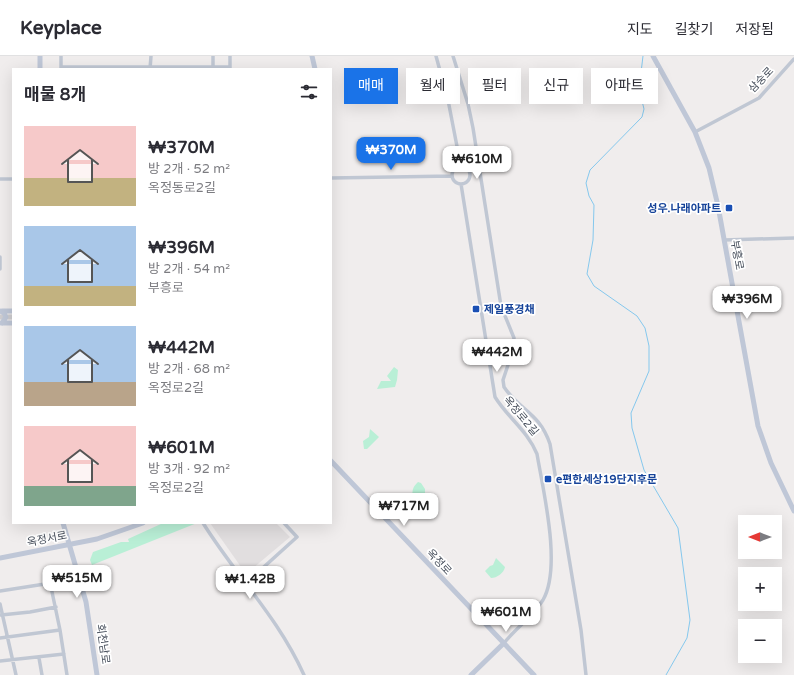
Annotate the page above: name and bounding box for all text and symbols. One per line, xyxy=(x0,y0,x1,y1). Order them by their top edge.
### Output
text: Keyplace xyxy=(20,17,102,39)
text: 지도 xyxy=(627,21,653,38)
text: 길찾기 xyxy=(675,21,713,38)
text: 저장됨 xyxy=(735,21,774,38)
street label: 삼숭로 xyxy=(746,65,776,95)
chip: 매매 xyxy=(344,68,398,104)
chip: 월세 xyxy=(406,68,460,104)
chip: 필터 xyxy=(468,68,521,104)
chip: 신규 xyxy=(529,68,583,104)
chip: 아파트 xyxy=(591,68,658,104)
icon: filters xyxy=(298,81,320,103)
text: 매물 8개 xyxy=(24,84,86,105)
text: ₩370M xyxy=(148,137,215,158)
pin: ₩370M xyxy=(363,137,419,171)
icon: home xyxy=(56,142,104,190)
text: ₩370M xyxy=(365,142,417,158)
pin: ₩610M xyxy=(449,146,505,180)
text: ₩610M xyxy=(451,151,503,167)
text: 방 2개 · 52 m² xyxy=(148,161,230,177)
text: 옥정동로2길 xyxy=(148,180,216,196)
place label: 성우.나래아파트 xyxy=(647,202,721,215)
marker: 성우.나래아파트 xyxy=(724,203,734,213)
text: ₩396M xyxy=(148,237,215,258)
street label: 부흥로 xyxy=(728,239,746,271)
icon: home xyxy=(56,242,104,290)
text: 방 2개 · 54 m² xyxy=(148,261,230,277)
text: 부흥로 xyxy=(148,280,184,296)
pin: ₩396M xyxy=(719,286,775,320)
text: ₩396M xyxy=(721,291,773,307)
place label: 제일풍경채 xyxy=(484,303,535,316)
marker: 제일풍경채 xyxy=(471,304,481,314)
text: ₩442M xyxy=(148,337,215,358)
pin: ₩442M xyxy=(469,339,525,373)
icon: home xyxy=(56,342,104,390)
text: ₩442M xyxy=(471,344,523,360)
text: 방 2개 · 68 m² xyxy=(148,361,230,377)
text: 옥정로2길 xyxy=(148,380,204,396)
street label: 옥정로2길 xyxy=(501,394,541,438)
text: ₩601M xyxy=(148,437,215,458)
icon: home xyxy=(56,442,104,490)
text: 방 3개 · 92 m² xyxy=(148,461,230,477)
place label: e편한세상19단지후문 xyxy=(556,473,657,486)
marker: e편한세상19단지후문 xyxy=(543,474,553,484)
text: 옥정로2길 xyxy=(148,480,204,496)
pin: ₩717M xyxy=(376,493,432,527)
text: ₩717M xyxy=(378,498,430,514)
north arrow xyxy=(738,515,782,559)
map controls xyxy=(738,515,782,663)
street label: 옥정서로 xyxy=(26,529,68,549)
street label: 옥정로 xyxy=(424,546,454,578)
pin: ₩515M xyxy=(49,565,105,599)
pin: ₩1.42B xyxy=(217,566,283,600)
button: + xyxy=(738,567,782,611)
text: ₩515M xyxy=(51,570,103,586)
text: ₩1.42B xyxy=(225,571,275,587)
pin: ₩601M xyxy=(478,599,534,633)
text: ₩601M xyxy=(480,604,532,620)
button: − xyxy=(738,619,782,663)
street label: 회천남로 xyxy=(94,623,112,665)

